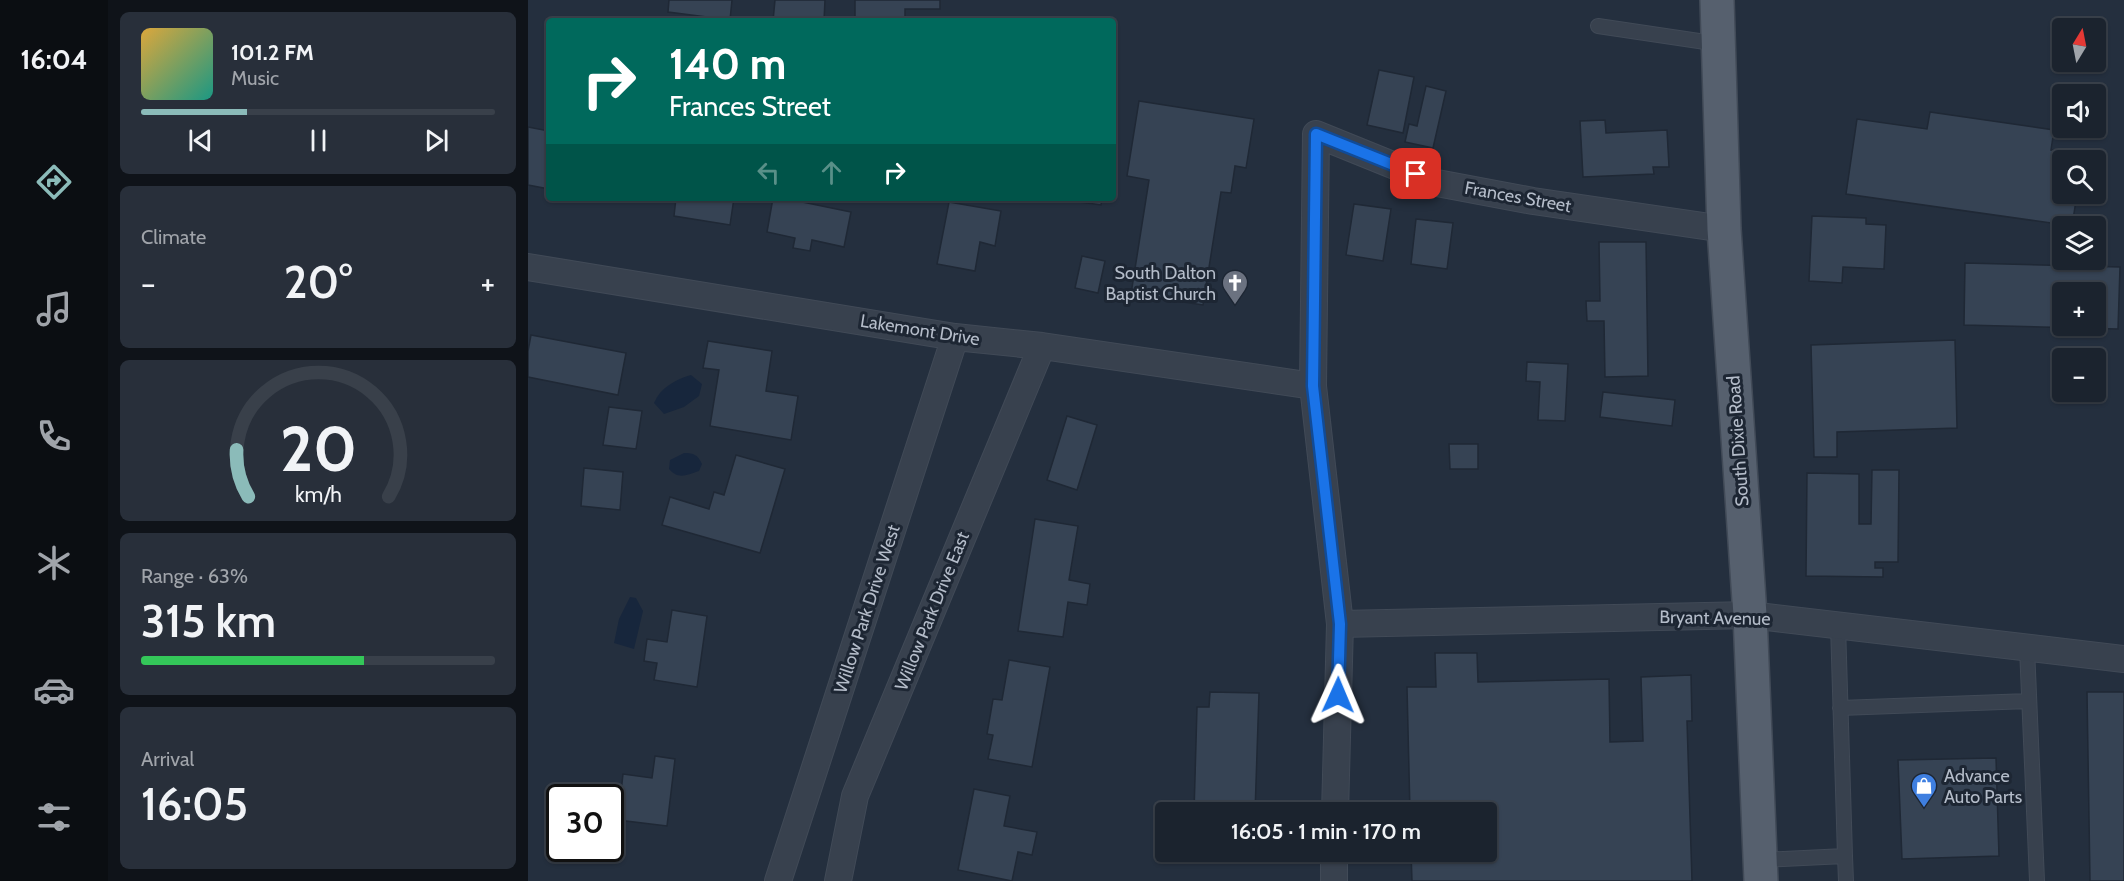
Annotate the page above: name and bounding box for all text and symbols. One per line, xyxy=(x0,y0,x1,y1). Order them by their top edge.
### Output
north arrow xyxy=(2052,18,2106,72)
map controls xyxy=(2052,18,2106,402)
text: 140 m xyxy=(669,38,786,90)
text: 101.2 FM xyxy=(231,39,314,66)
icon: right xyxy=(570,42,648,120)
text: 16:04 xyxy=(21,43,87,76)
text: Music xyxy=(231,66,279,90)
button: sound xyxy=(2052,84,2106,138)
text: Frances Street xyxy=(669,90,831,123)
icon: previous xyxy=(184,124,217,157)
icon: pause xyxy=(302,124,335,157)
icon: next xyxy=(420,124,453,157)
pin xyxy=(1390,148,1441,199)
button: search xyxy=(2052,150,2106,204)
icon: left xyxy=(752,156,785,189)
icon: ahead xyxy=(815,156,848,189)
icon: right xyxy=(878,156,911,189)
icon: arrive xyxy=(1399,157,1432,190)
icon: directions xyxy=(33,161,75,203)
street label: Frances Street xyxy=(1463,177,1573,217)
button: layers xyxy=(2052,216,2106,270)
text: Climate xyxy=(141,225,206,249)
text: 20° xyxy=(284,255,352,309)
place label: South Dalton Baptist Church xyxy=(1106,262,1216,305)
text: − xyxy=(141,263,156,303)
text: + xyxy=(480,263,495,303)
church icon: South Dalton Baptist Church xyxy=(1220,268,1250,306)
button: + xyxy=(2052,282,2106,336)
icon: music xyxy=(33,288,75,330)
street label: Lakemont Drive xyxy=(859,310,981,350)
button: − xyxy=(2052,348,2106,402)
street label: South Dixie Road xyxy=(1722,375,1754,507)
text: 20 xyxy=(279,412,357,488)
icon: phone xyxy=(33,415,75,457)
text: km/h xyxy=(295,482,341,508)
street label: Willow Park Drive West xyxy=(829,522,905,696)
street label: Willow Park Drive East xyxy=(890,528,974,694)
icon: climate xyxy=(33,542,75,584)
text: Range · 63% xyxy=(141,564,248,588)
text: 315 km xyxy=(141,594,276,648)
street label: Bryant Avenue xyxy=(1659,606,1771,630)
position arrow xyxy=(1306,663,1370,727)
icon: car xyxy=(33,669,75,711)
text: Arrival xyxy=(141,747,194,771)
place label: Advance Auto Parts xyxy=(1944,765,2022,808)
shop icon: Advance Auto Parts xyxy=(1909,771,1939,809)
text: 16:05 xyxy=(141,777,248,831)
speed limit sign: 30 xyxy=(546,784,624,862)
icon: filters xyxy=(33,796,75,838)
text: 16:05 · 1 min · 170 m xyxy=(1231,818,1421,845)

